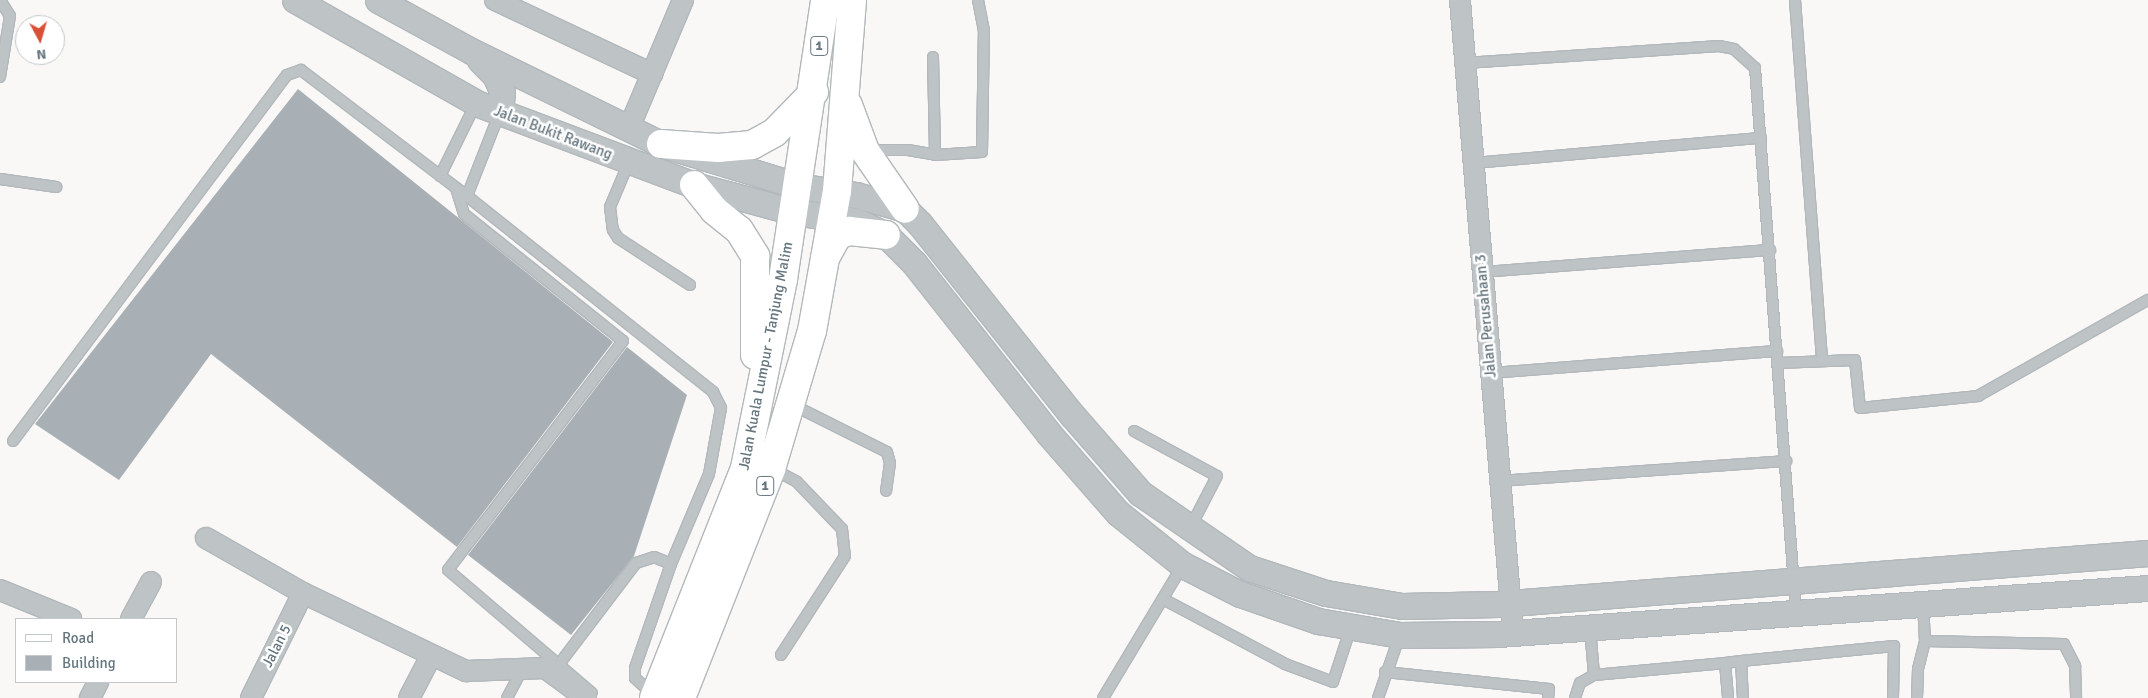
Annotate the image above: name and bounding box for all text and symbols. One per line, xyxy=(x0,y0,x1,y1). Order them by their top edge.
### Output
north arrow xyxy=(15,15,65,65)
road number: 1 xyxy=(809,34,829,58)
text: N xyxy=(36,45,47,63)
street label: Jalan Bukit Rawang xyxy=(491,102,615,164)
street label: Jalan Kuala Lumpur - Tanjung Malim xyxy=(735,240,797,472)
street label: Jalan Perusahaan 3 xyxy=(1472,253,1500,379)
road number: 1 xyxy=(755,474,775,498)
legend xyxy=(15,618,178,683)
street label: Jalan 5 xyxy=(259,622,295,670)
text: Road xyxy=(62,629,94,647)
text: Building xyxy=(62,654,116,672)

